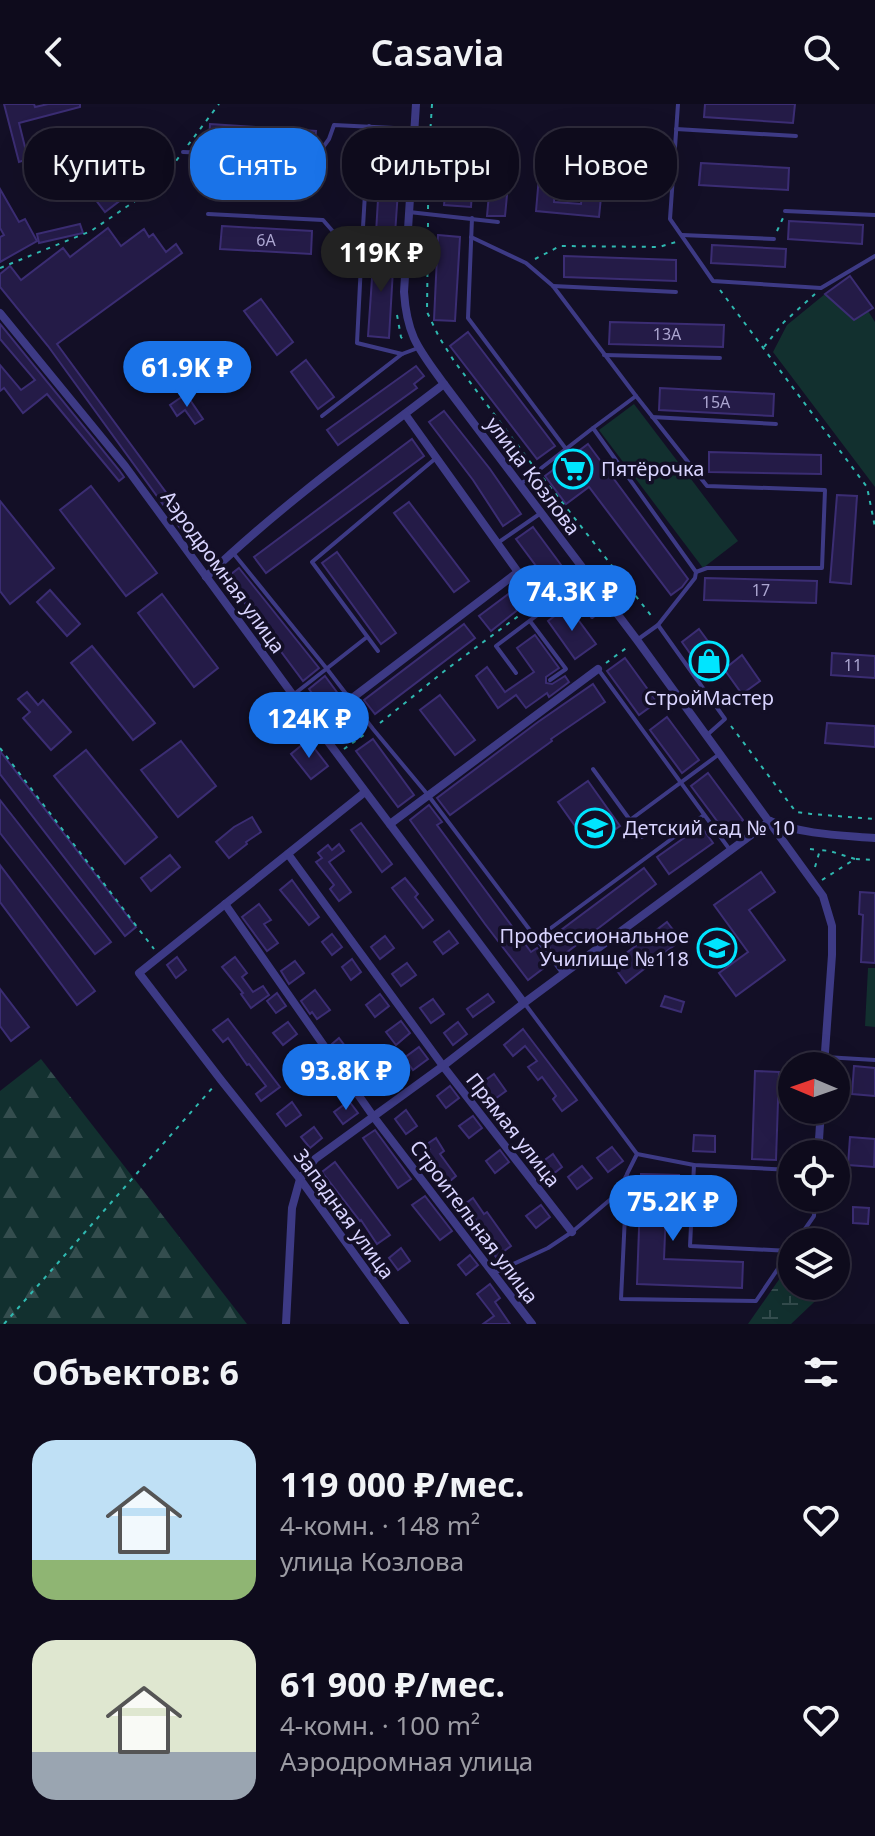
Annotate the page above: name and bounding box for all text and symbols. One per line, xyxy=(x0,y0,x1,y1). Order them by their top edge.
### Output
text: Casavia xyxy=(371,28,504,77)
icon: back xyxy=(32,30,76,74)
icon: search xyxy=(799,30,843,74)
chip: Купить xyxy=(24,128,174,200)
chip: Снять xyxy=(190,128,326,200)
chip: Фильтры xyxy=(342,128,519,200)
chip: Новое xyxy=(535,128,677,200)
pin: 119K ₽ xyxy=(316,226,446,294)
house number: 6А xyxy=(256,229,276,251)
text: 119K ₽ xyxy=(339,234,423,270)
house number: 13А xyxy=(653,323,682,345)
pin: 61.9K ₽ xyxy=(113,341,261,409)
text: 61.9K ₽ xyxy=(141,349,233,385)
house number: 15А xyxy=(702,391,731,413)
street label: улица Козлова xyxy=(480,411,587,540)
supermarket icon: Пятёрочка xyxy=(552,448,594,490)
place label: Пятёрочка xyxy=(601,455,704,482)
street label: Аэродромная улица xyxy=(155,485,292,658)
pin: 74.3K ₽ xyxy=(498,565,646,633)
text: 74.3K ₽ xyxy=(526,573,618,609)
house number: 17 xyxy=(752,579,770,601)
shop icon: СтройМастер xyxy=(688,640,730,682)
house number: 11 xyxy=(844,654,862,676)
place label: СтройМастер xyxy=(644,684,774,711)
pin: 124K ₽ xyxy=(244,692,374,760)
text: 124K ₽ xyxy=(267,700,351,736)
school or university icon: Детский сад № 10 xyxy=(574,807,616,849)
place label: Детский сад № 10 xyxy=(623,814,795,841)
place label: Профессиональное Училище №118 xyxy=(500,922,689,972)
school or university icon: Профессиональное Училище №118 xyxy=(696,927,738,969)
pin: 93.8K ₽ xyxy=(272,1044,420,1112)
text: 93.8K ₽ xyxy=(300,1052,392,1088)
north arrow xyxy=(778,1052,850,1124)
map controls xyxy=(778,1052,850,1300)
street label: Прямая улица xyxy=(460,1067,567,1192)
street label: Строительная улица xyxy=(404,1134,545,1309)
button: locate xyxy=(778,1140,850,1212)
street label: Западная улица xyxy=(288,1143,401,1284)
pin: 75.2K ₽ xyxy=(599,1175,747,1243)
text: 75.2K ₽ xyxy=(627,1183,719,1219)
button: layers xyxy=(778,1228,850,1300)
text: Объектов: 6 xyxy=(32,1349,239,1395)
icon: filters xyxy=(799,1350,843,1394)
text: 119 000 ₽/мес. xyxy=(280,1461,525,1507)
icon: home xyxy=(96,1472,192,1568)
icon: heart xyxy=(799,1498,843,1542)
text: 4-комн. · 148 m² xyxy=(280,1507,480,1543)
text: улица Козлова xyxy=(280,1543,464,1579)
text: 61 900 ₽/мес. xyxy=(280,1661,505,1707)
icon: home xyxy=(96,1672,192,1768)
icon: heart xyxy=(799,1698,843,1742)
text: 4-комн. · 100 m² xyxy=(280,1707,480,1743)
text: Аэродромная улица xyxy=(280,1743,533,1779)

